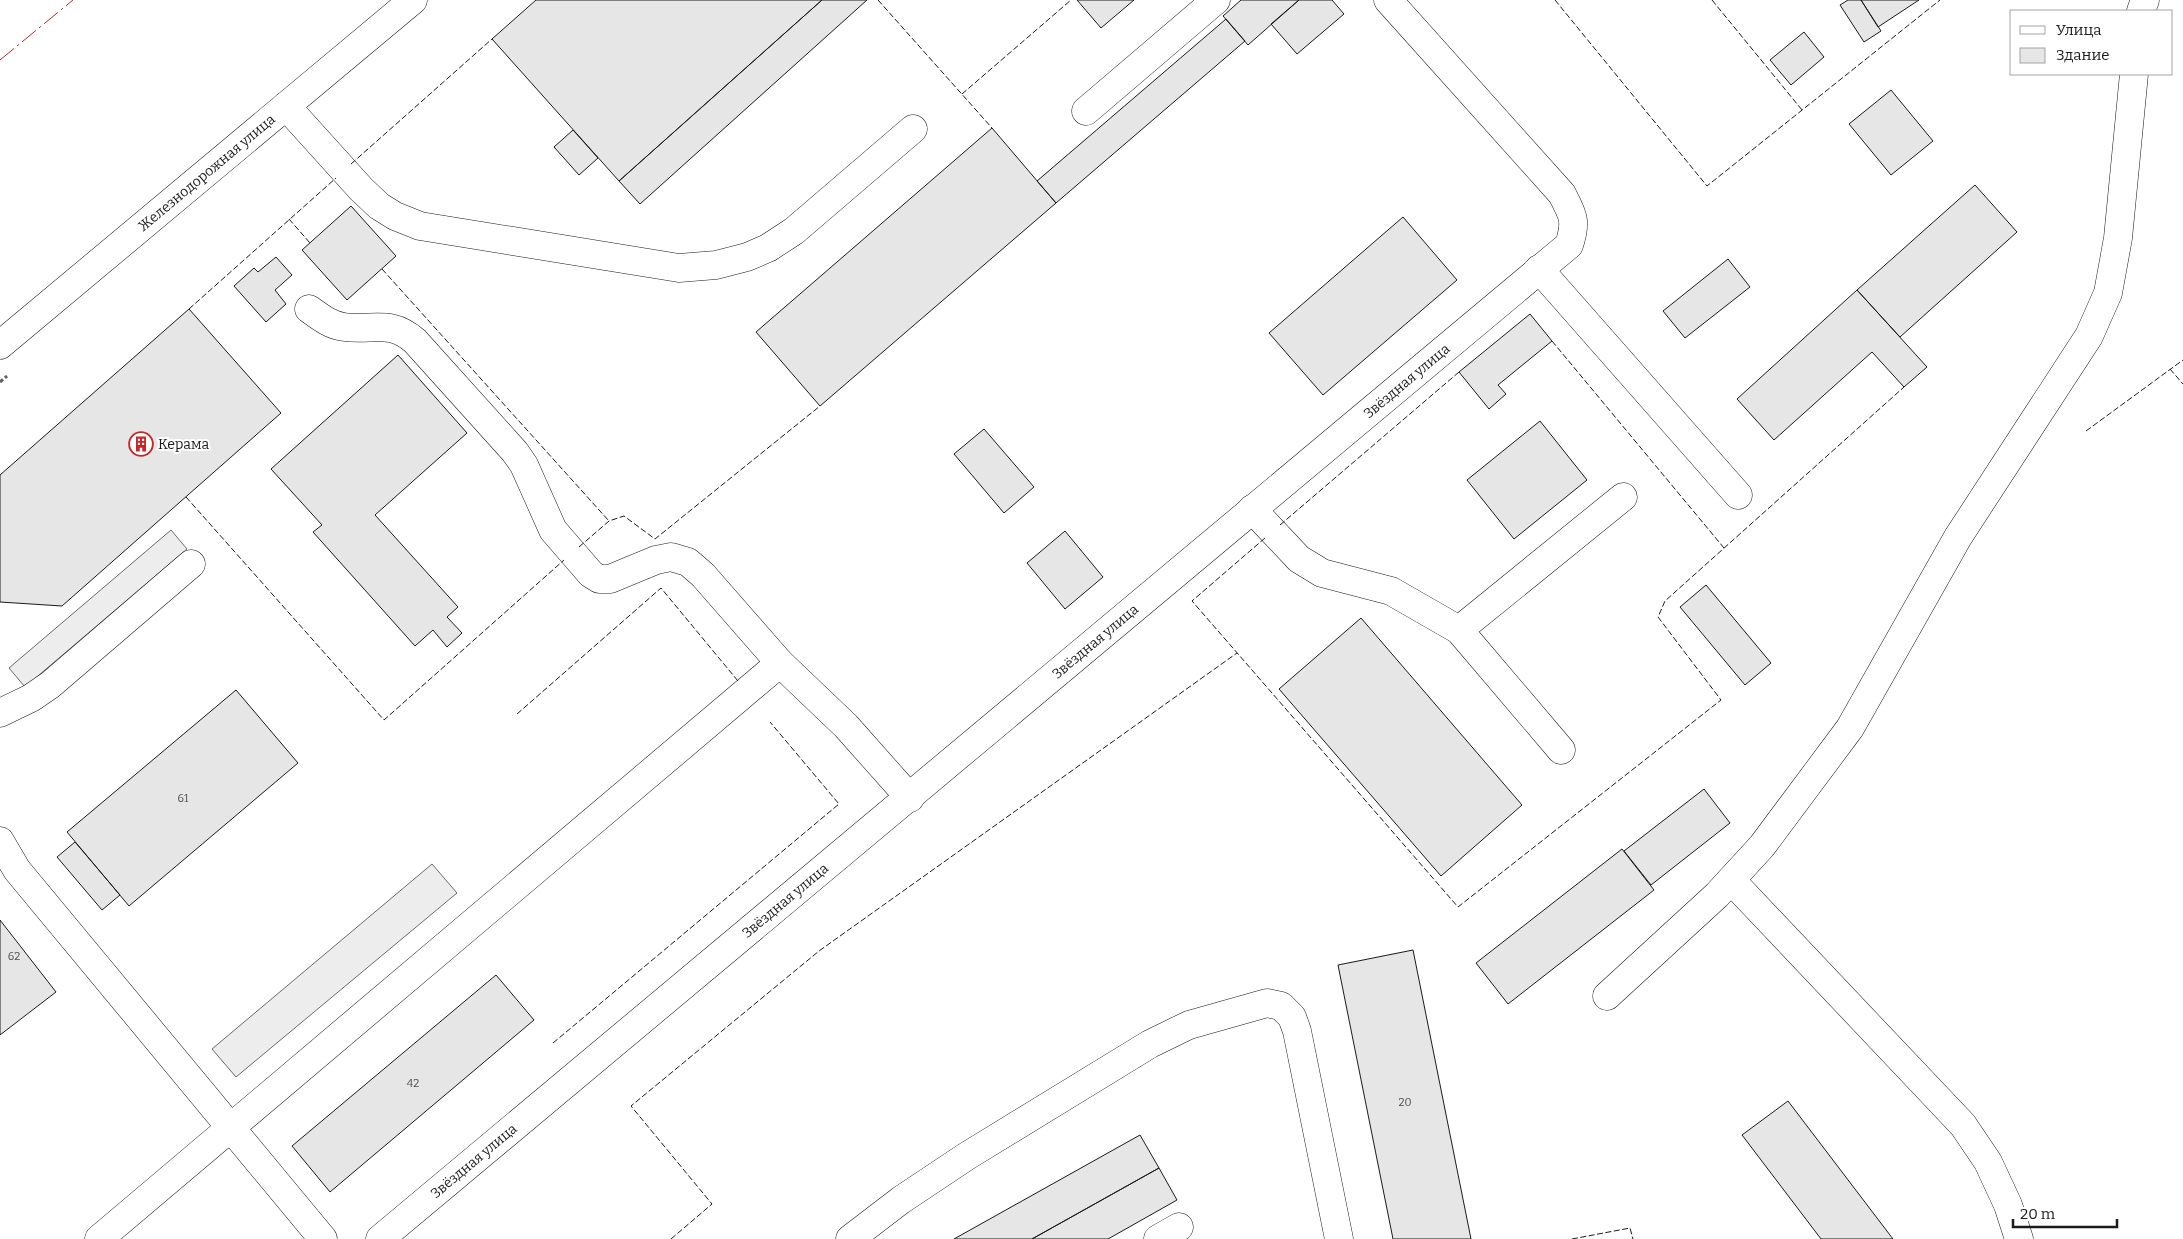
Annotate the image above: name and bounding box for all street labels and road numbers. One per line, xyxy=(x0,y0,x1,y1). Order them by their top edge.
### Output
street label: Железнодорожная улица xyxy=(134,110,279,235)
street label: Звёздная улица xyxy=(1360,340,1453,422)
street label: Звёздная улица xyxy=(1048,600,1142,682)
street label: Звёздная улица xyxy=(739,859,832,941)
street label: Звёздная улица xyxy=(427,1120,520,1202)

